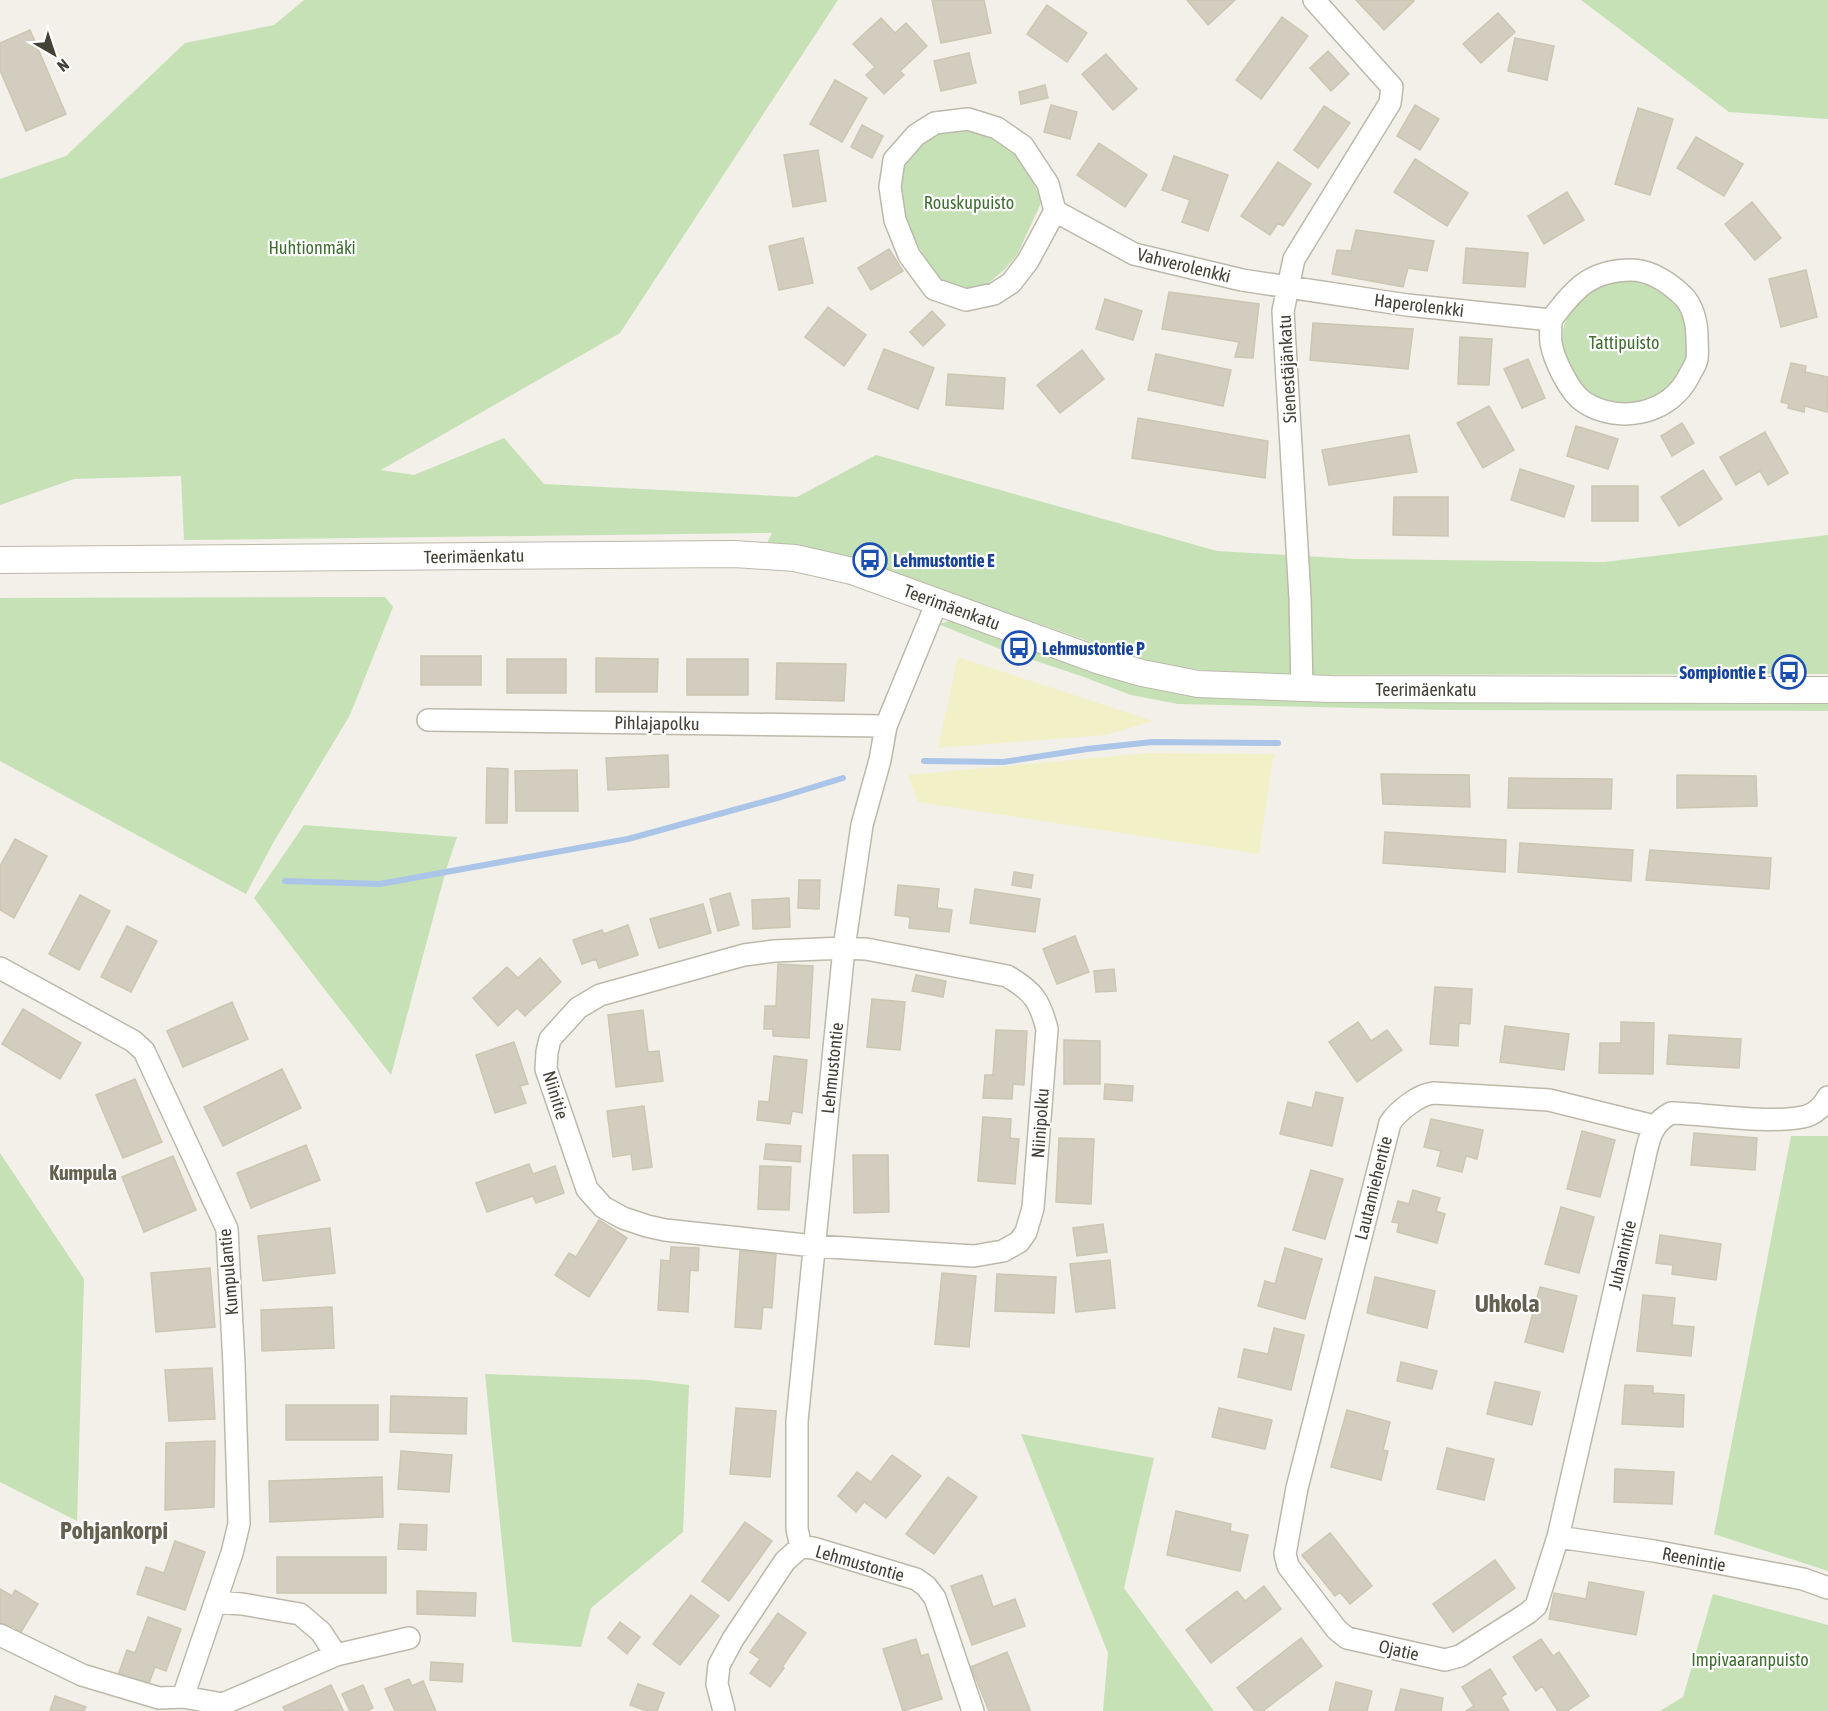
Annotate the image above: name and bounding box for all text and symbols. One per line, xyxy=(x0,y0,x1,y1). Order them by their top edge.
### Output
north arrow xyxy=(24,24,84,84)
text: N xyxy=(54,56,73,76)
park label: Rouskupuisto xyxy=(924,192,1014,213)
park label: Huhtionmäki xyxy=(268,237,356,258)
street label: Vahverolenkki xyxy=(1135,243,1233,287)
street label: Haperolenkki xyxy=(1373,289,1465,321)
street label: Sienestäjänkatu xyxy=(1274,314,1300,424)
park label: Tattipuisto xyxy=(1589,332,1659,353)
bus stop icon: Lehmustontie E xyxy=(852,542,888,578)
street label: Teerimäenkatu xyxy=(423,545,525,567)
place label: Lehmustontie E xyxy=(893,550,995,571)
street label: Teerimäenkatu xyxy=(901,580,1003,634)
bus stop icon: Lehmustontie P xyxy=(1001,630,1037,666)
place label: Lehmustontie P xyxy=(1042,638,1145,659)
bus stop icon: Sompiontie E xyxy=(1771,654,1807,690)
place label: Sompiontie E xyxy=(1680,662,1766,683)
street label: Teerimäenkatu xyxy=(1376,679,1476,700)
street label: Pihlajapolku xyxy=(614,712,700,734)
street label: Lehmustontie xyxy=(817,1021,847,1115)
street label: Niinitie xyxy=(539,1068,573,1122)
street label: Niinipolku xyxy=(1027,1087,1053,1159)
street label: Lautamiehentie xyxy=(1350,1134,1396,1242)
district label: Kumpula xyxy=(49,1161,117,1184)
street label: Juhanintie xyxy=(1604,1218,1640,1292)
street label: Kumpulantie xyxy=(214,1228,242,1316)
district label: Uhkola xyxy=(1475,1290,1539,1317)
district label: Pohjankorpi xyxy=(60,1517,168,1544)
street label: Lehmustontie xyxy=(813,1540,907,1586)
street label: Reenintie xyxy=(1660,1543,1728,1575)
street label: Ojatie xyxy=(1377,1635,1421,1665)
park label: Impivaaranpuisto xyxy=(1691,1649,1809,1670)

